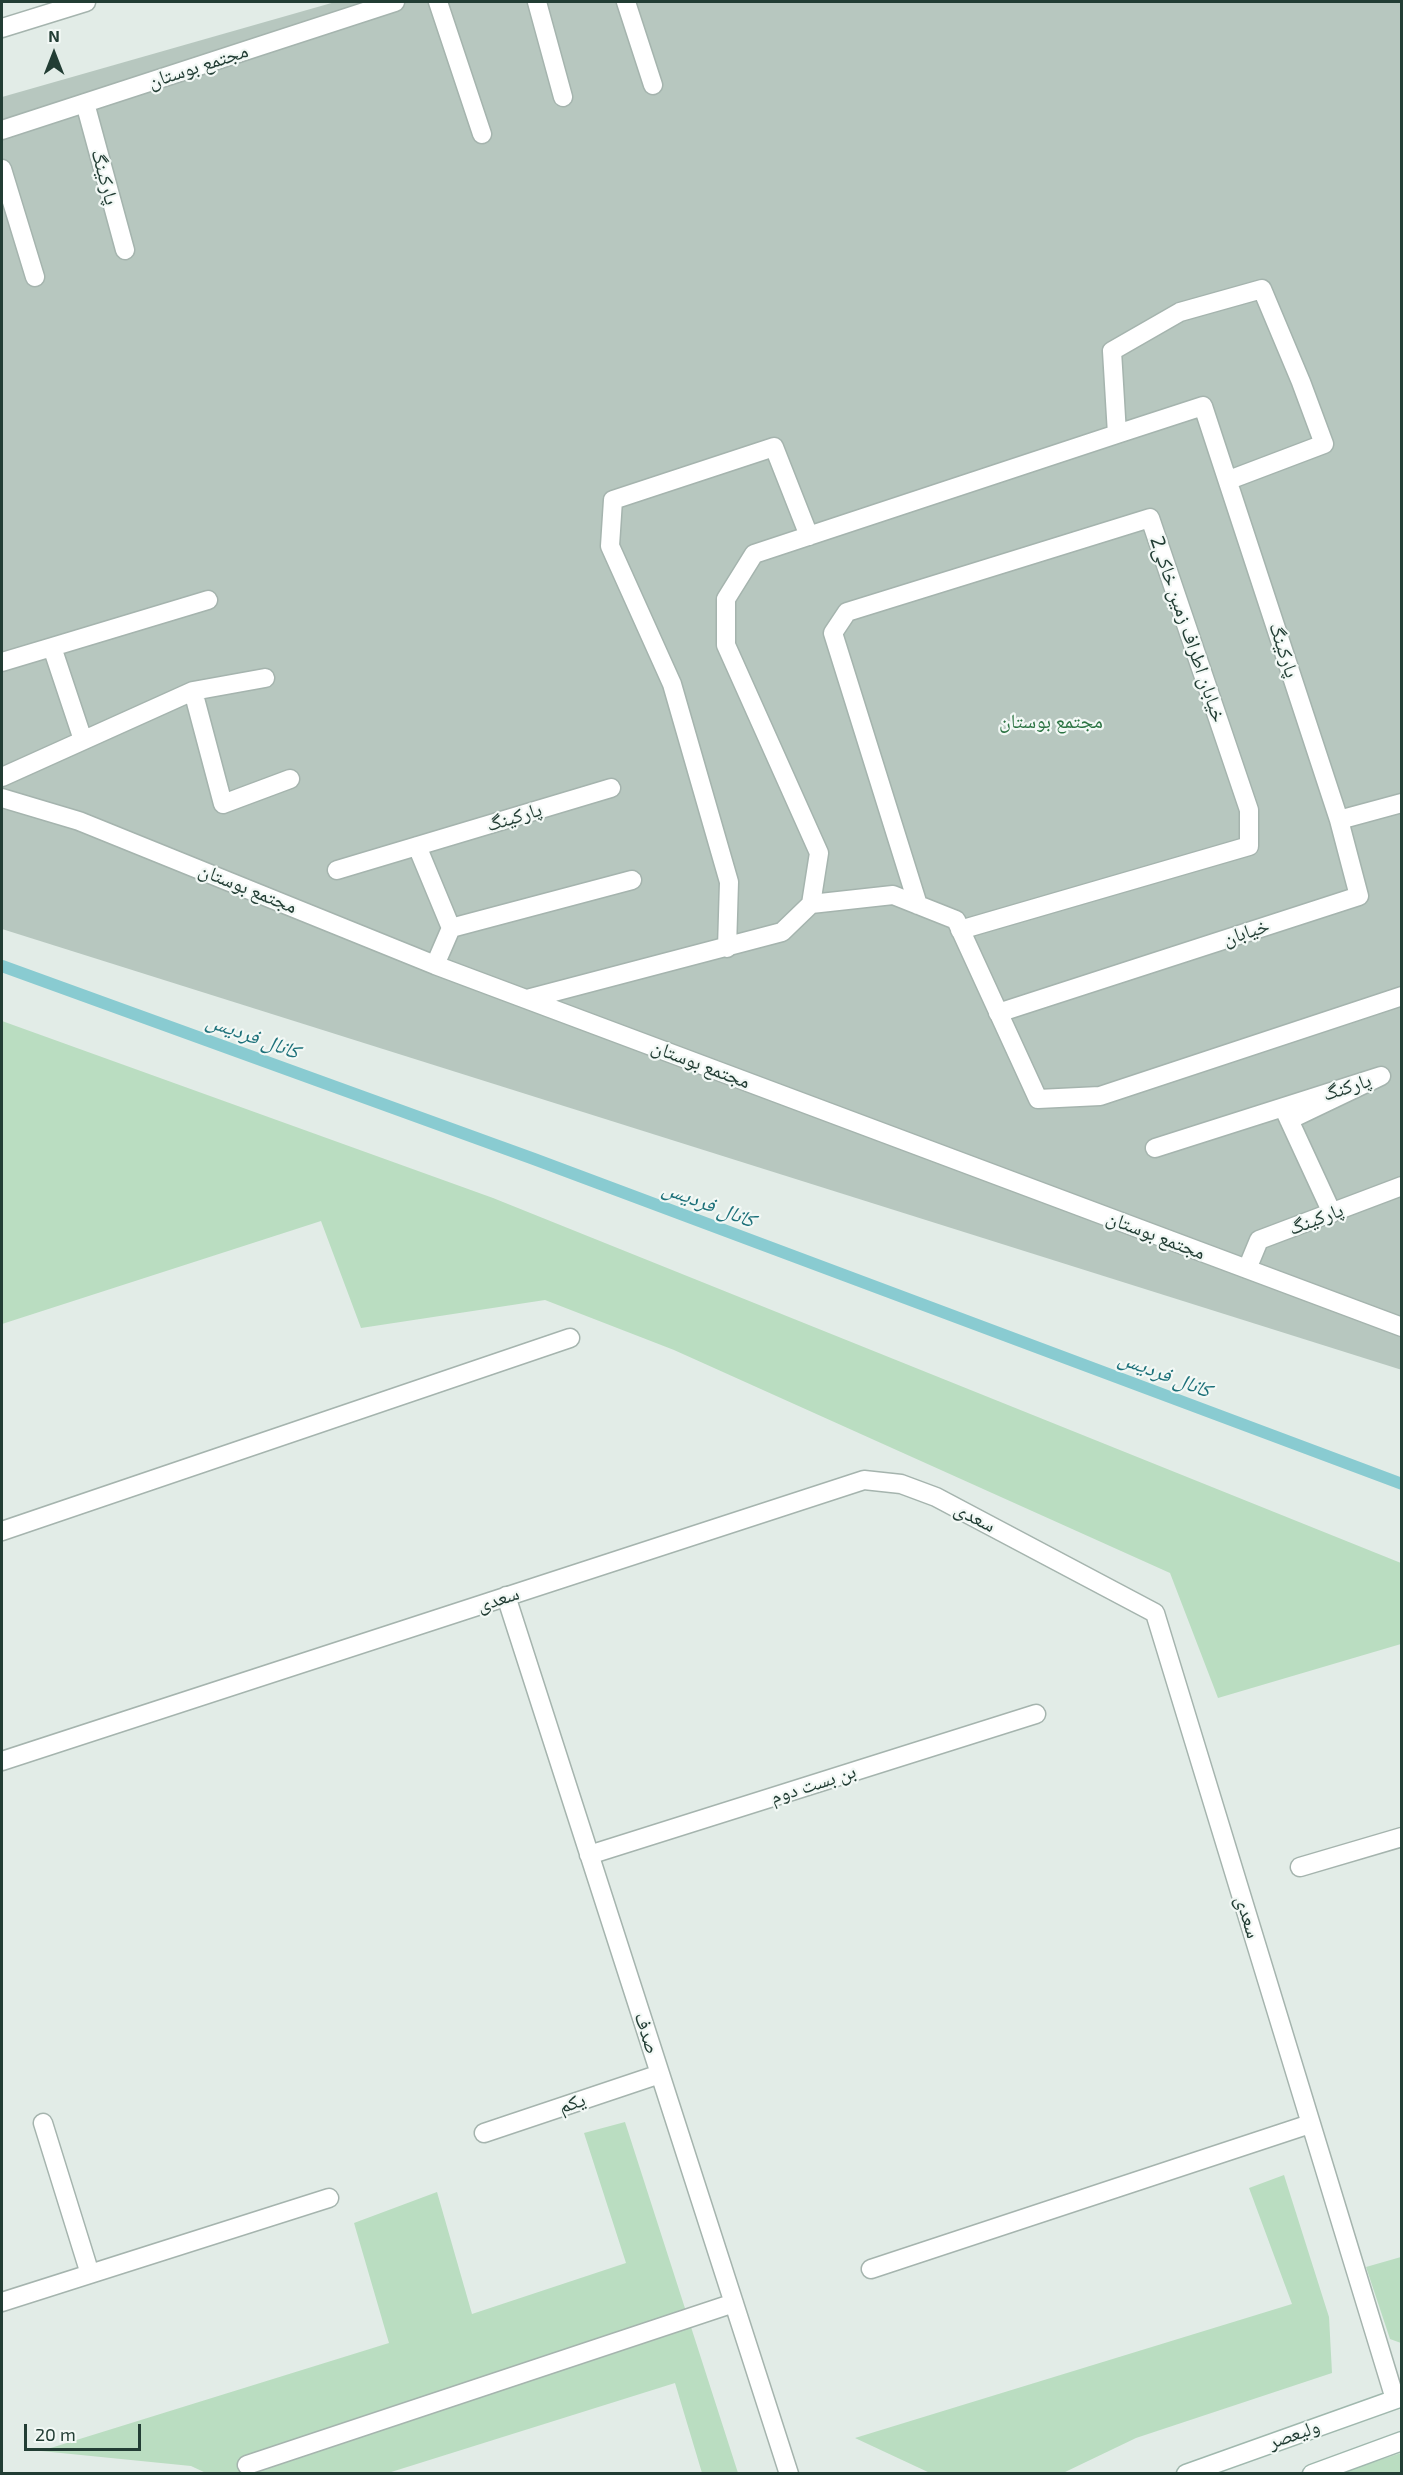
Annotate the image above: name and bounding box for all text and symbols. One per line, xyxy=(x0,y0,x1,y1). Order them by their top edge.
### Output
north arrow xyxy=(24,24,84,84)
text: N xyxy=(48,26,60,45)
street label: مجتمع بوستان xyxy=(145,39,251,93)
street label: پارکینگ xyxy=(86,147,124,207)
street label: خیابان اطراف زمین خاکی2 xyxy=(1145,533,1231,725)
street label: پارکینگ xyxy=(1264,619,1304,681)
park label: مجتمع بوستان xyxy=(999,709,1103,733)
street label: پارکینگ xyxy=(483,797,545,837)
street label: مجتمع بوستان xyxy=(195,857,301,919)
street label: خیابان xyxy=(1220,913,1272,951)
water label: کانال فردیس xyxy=(203,1008,303,1064)
street label: مجتمع بوستان xyxy=(648,1034,754,1094)
street label: پارکنگ xyxy=(1320,1068,1374,1106)
water label: کانال فردیس xyxy=(659,1175,759,1233)
street label: پارکینگ xyxy=(1285,1198,1347,1240)
street label: مجتمع بوستان xyxy=(1103,1205,1209,1265)
water label: کانال فردیس xyxy=(1115,1345,1215,1403)
street label: سعدی xyxy=(950,1496,1000,1538)
street label: سعدی xyxy=(474,1581,522,1617)
street label: بن بست دوم xyxy=(767,1759,859,1809)
street label: سعدی xyxy=(1230,1893,1266,1941)
street label: صدف xyxy=(629,2009,665,2057)
street label: یکم xyxy=(556,2087,588,2119)
scale bar xyxy=(27,2412,144,2450)
street label: ولیعصر xyxy=(1265,2414,1323,2454)
text: 20 m xyxy=(35,2423,76,2445)

